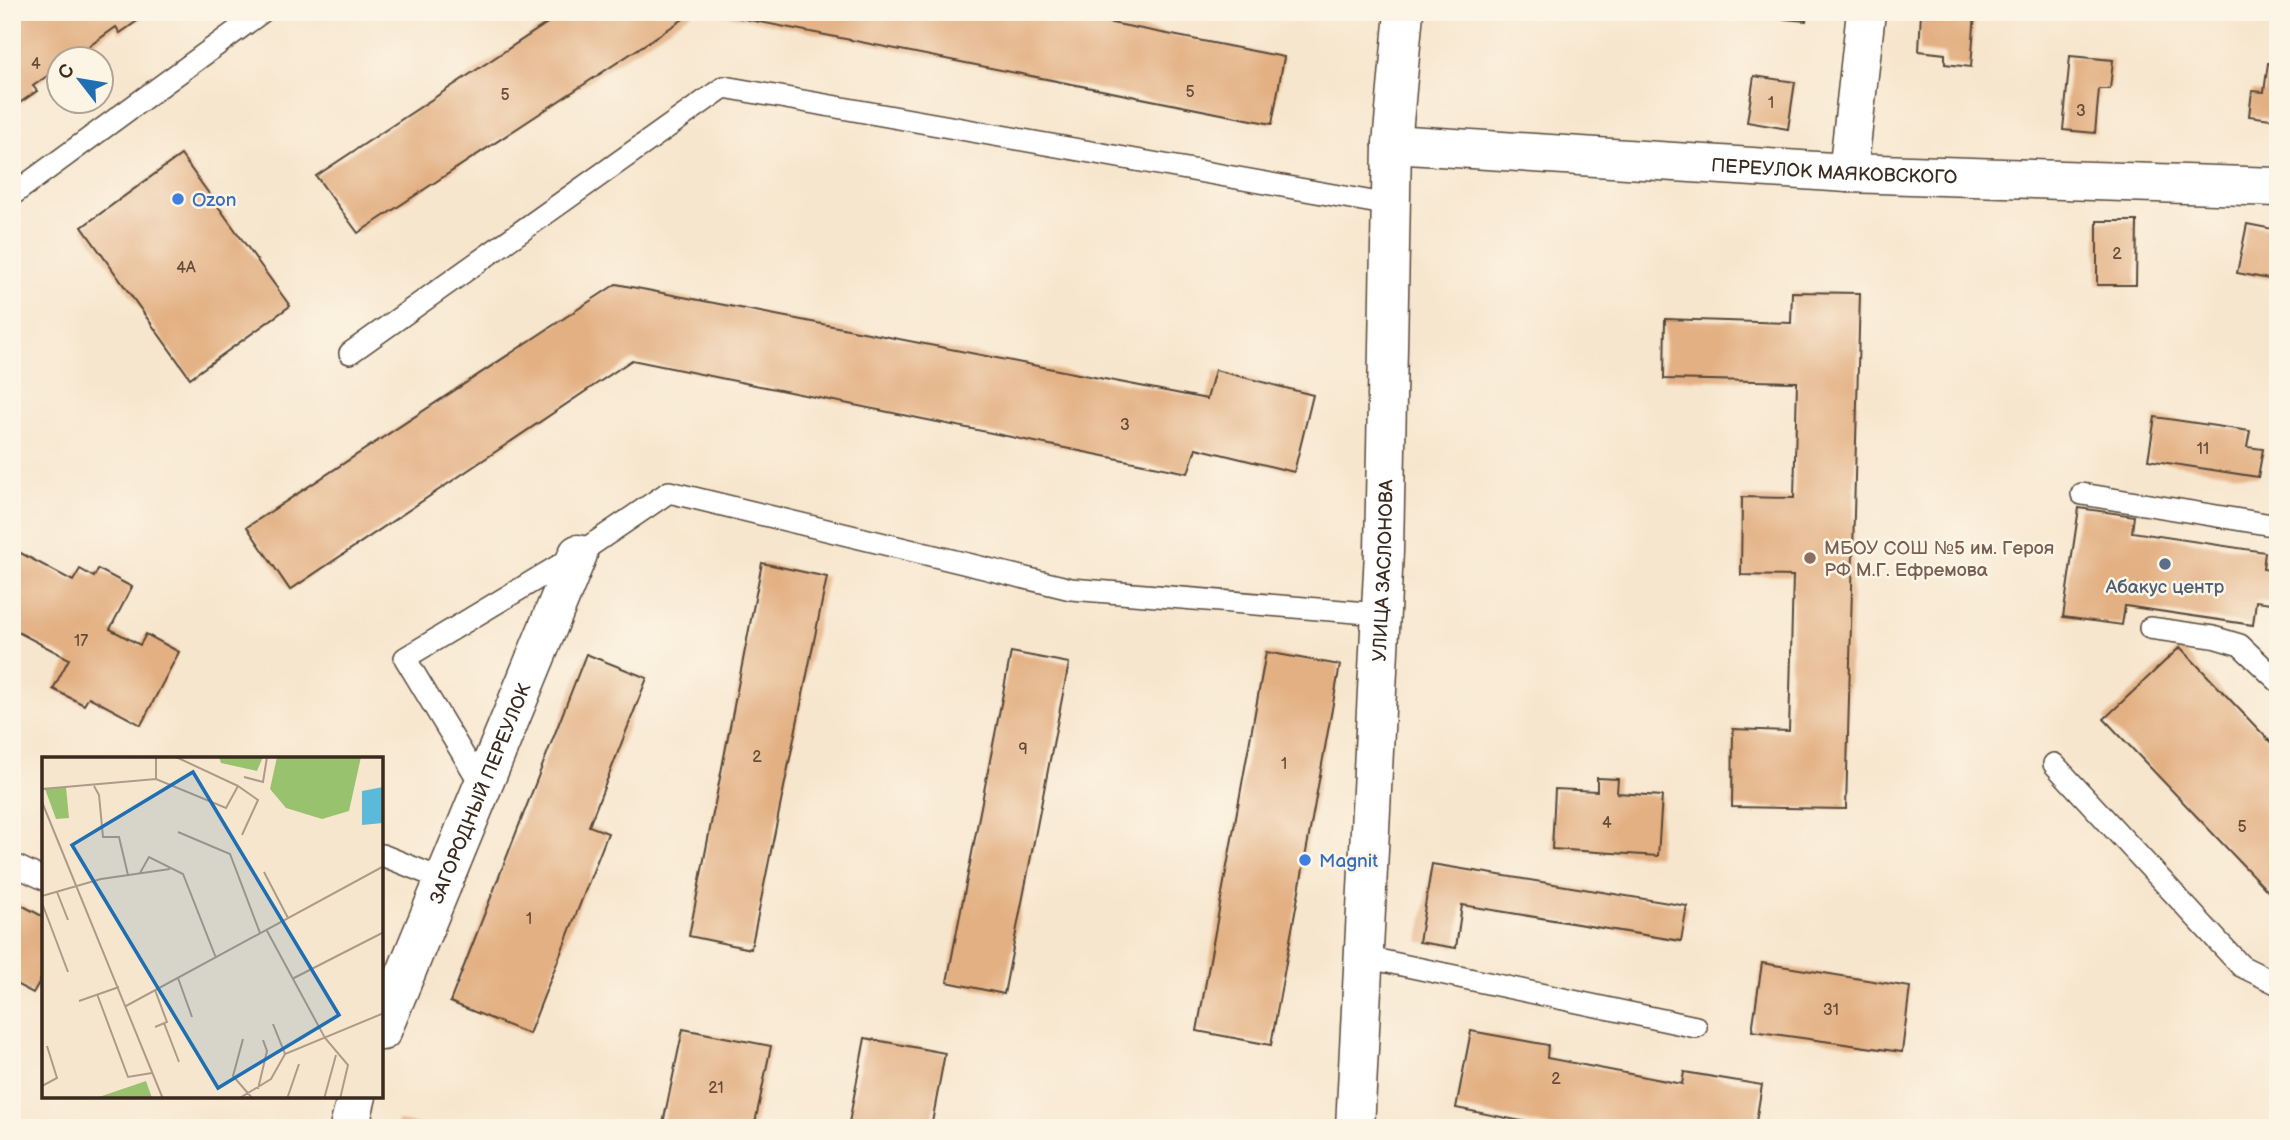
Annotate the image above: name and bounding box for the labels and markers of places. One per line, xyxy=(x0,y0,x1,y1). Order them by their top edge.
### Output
place label: Ozon xyxy=(192,189,237,212)
marker: Ozon xyxy=(170,191,186,207)
place label: МБОУ СОШ №5 им. Героя РФ М.Г. Ефремова xyxy=(1824,537,2054,582)
marker: МБОУ СОШ №5 им. Героя РФ М.Г. Ефремова xyxy=(1802,550,1818,566)
marker: Абакус центр xyxy=(2157,556,2173,572)
place label: Абакус центр xyxy=(2105,576,2225,599)
place label: Magnit xyxy=(1319,850,1378,873)
marker: Magnit xyxy=(1297,852,1313,868)

